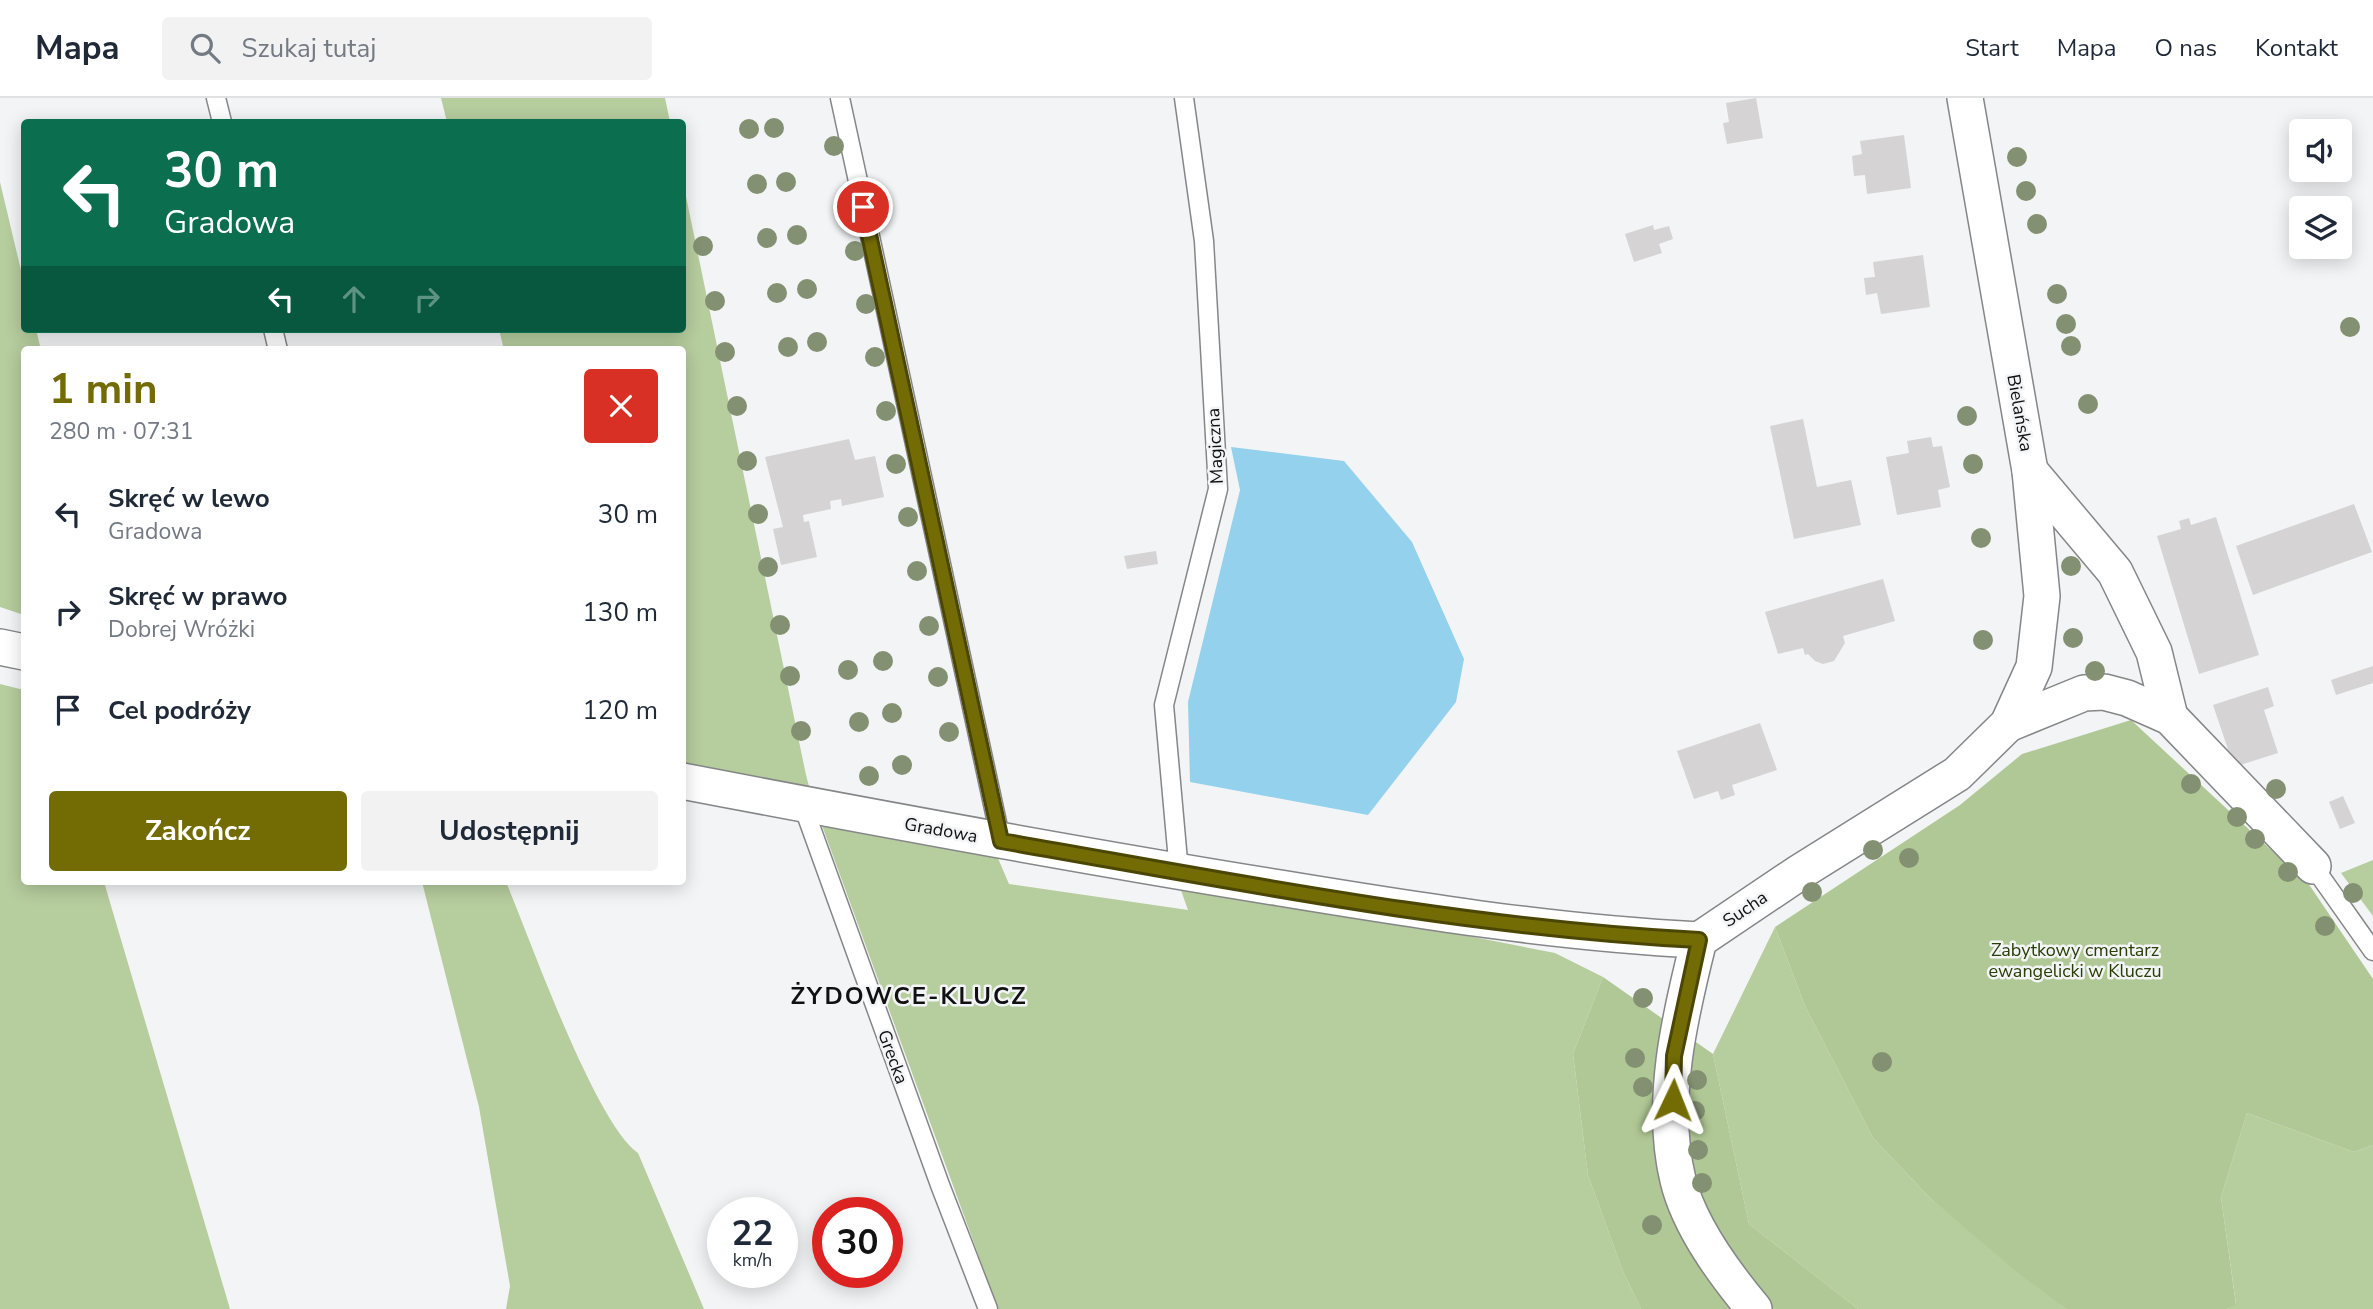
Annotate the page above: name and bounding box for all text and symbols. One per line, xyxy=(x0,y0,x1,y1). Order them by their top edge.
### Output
search box xyxy=(162,17,652,80)
text: Mapa xyxy=(35,26,120,71)
icon: search xyxy=(186,29,224,67)
text: Szukaj tutaj xyxy=(242,31,376,66)
text: Start xyxy=(1965,32,2019,64)
text: Mapa xyxy=(2057,32,2117,64)
text: O nas xyxy=(2155,32,2217,64)
text: Kontakt xyxy=(2255,32,2338,64)
map controls xyxy=(2289,119,2352,259)
button: sound xyxy=(2289,119,2352,182)
text: 30 m xyxy=(164,137,279,204)
icon: left xyxy=(49,147,140,238)
pin xyxy=(833,177,893,237)
icon: arrive xyxy=(844,188,882,226)
button: layers xyxy=(2289,196,2352,259)
text: Gradowa xyxy=(164,201,295,244)
icon: left xyxy=(262,280,300,318)
icon: ahead xyxy=(335,280,373,318)
icon: right xyxy=(408,280,446,318)
text: 1 min xyxy=(49,361,158,418)
button: close xyxy=(584,369,658,443)
street label: Bielańska xyxy=(2001,372,2039,454)
street label: Magiczna xyxy=(1201,407,1229,485)
text: 280 m · 07:31 xyxy=(49,416,194,447)
text: Skręć w lewo xyxy=(108,481,270,516)
icon: left xyxy=(49,495,87,533)
text: 30 m xyxy=(598,497,658,532)
text: Gradowa xyxy=(108,516,202,547)
text: Skręć w prawo xyxy=(108,579,288,614)
icon: right xyxy=(49,593,87,631)
text: 130 m xyxy=(582,595,658,630)
text: Dobrej Wróżki xyxy=(108,614,255,645)
icon: arrive xyxy=(49,691,87,729)
text: Cel podróży xyxy=(108,693,251,728)
text: 120 m xyxy=(582,693,658,728)
button: Zakończ xyxy=(49,791,347,871)
button: Udostępnij xyxy=(361,791,658,871)
street label: Gradowa xyxy=(903,812,979,848)
street label: Sucha xyxy=(1718,885,1772,933)
park label: Zabytkowy cmentarz ewangelicki w Kluczu xyxy=(1988,938,2162,983)
district label: ŻYDOWCE-KLUCZ xyxy=(790,980,1028,1012)
street label: Grecka xyxy=(872,1027,914,1087)
position arrow xyxy=(1636,1063,1710,1137)
speed limit sign: 30 xyxy=(812,1197,903,1288)
text: 22 xyxy=(731,1210,774,1257)
text: km/h xyxy=(733,1248,772,1272)

